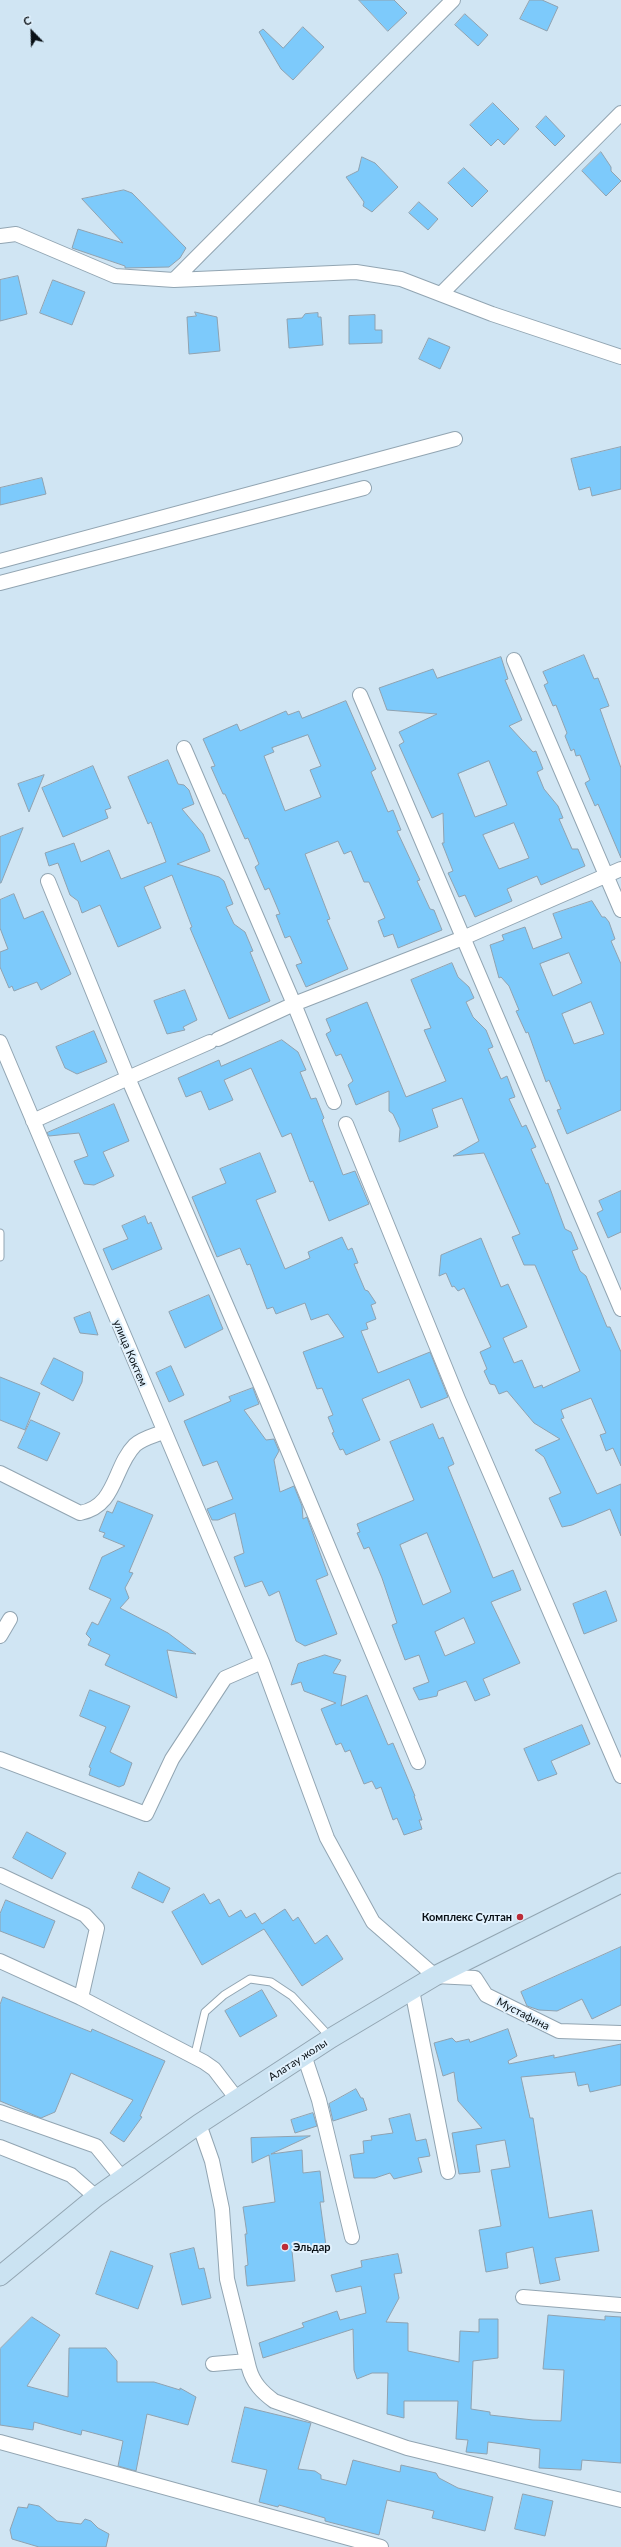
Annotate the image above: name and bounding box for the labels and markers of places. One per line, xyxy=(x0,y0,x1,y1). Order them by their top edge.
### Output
place label: Комплекс Султан xyxy=(422,1910,512,1924)
marker: Комплекс Султан xyxy=(515,1912,525,1922)
place label: Эльдар xyxy=(293,2240,331,2254)
marker: Эльдар xyxy=(280,2242,290,2252)

